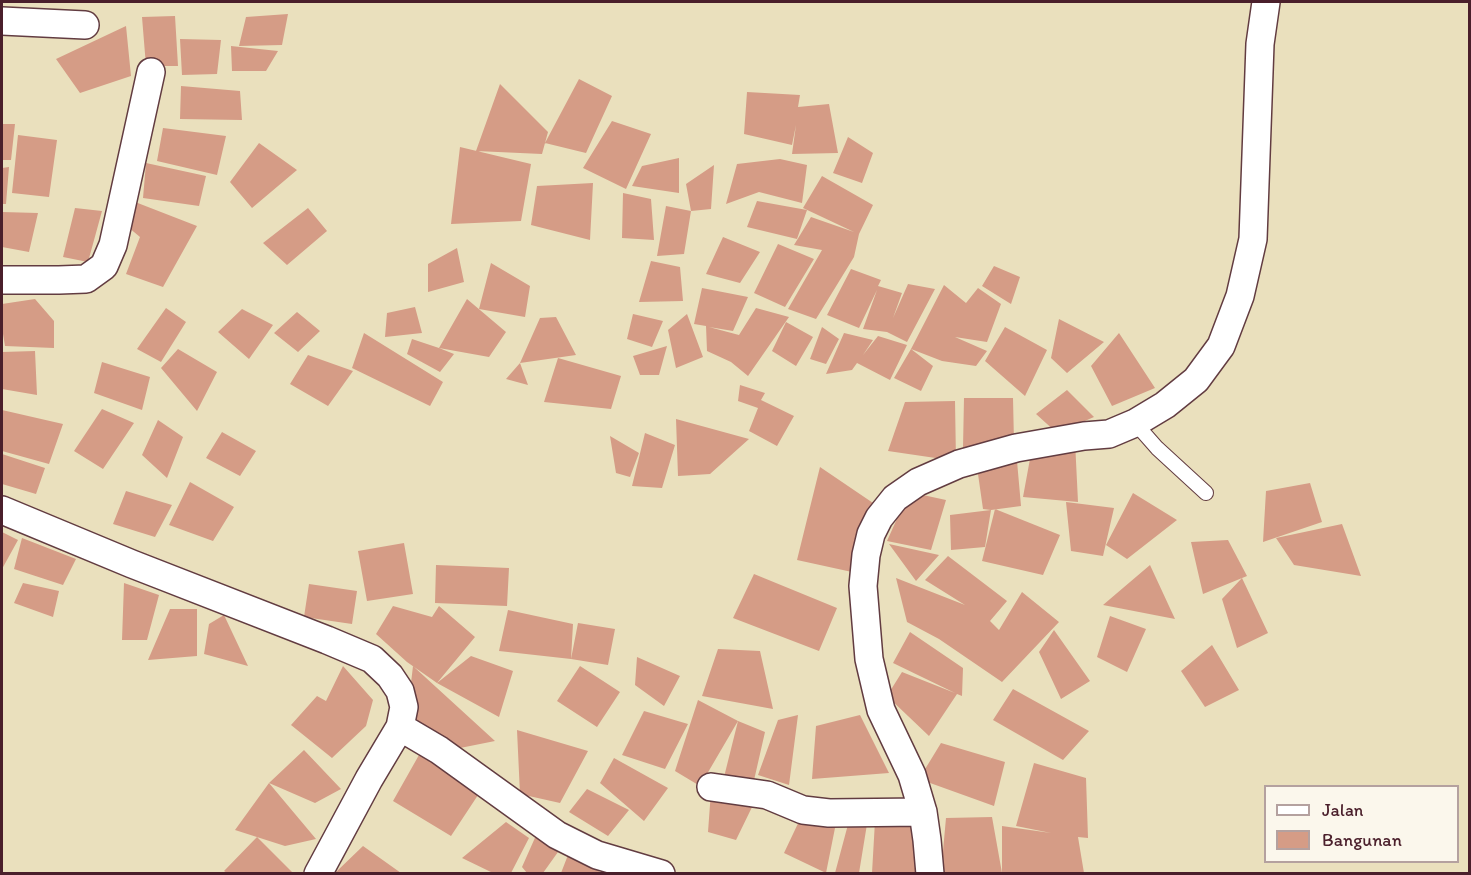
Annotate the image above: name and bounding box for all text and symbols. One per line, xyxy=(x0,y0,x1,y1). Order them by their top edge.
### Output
legend xyxy=(1264,785,1459,863)
text: Jalan xyxy=(1322,799,1363,821)
text: Bangunan xyxy=(1322,829,1402,851)

